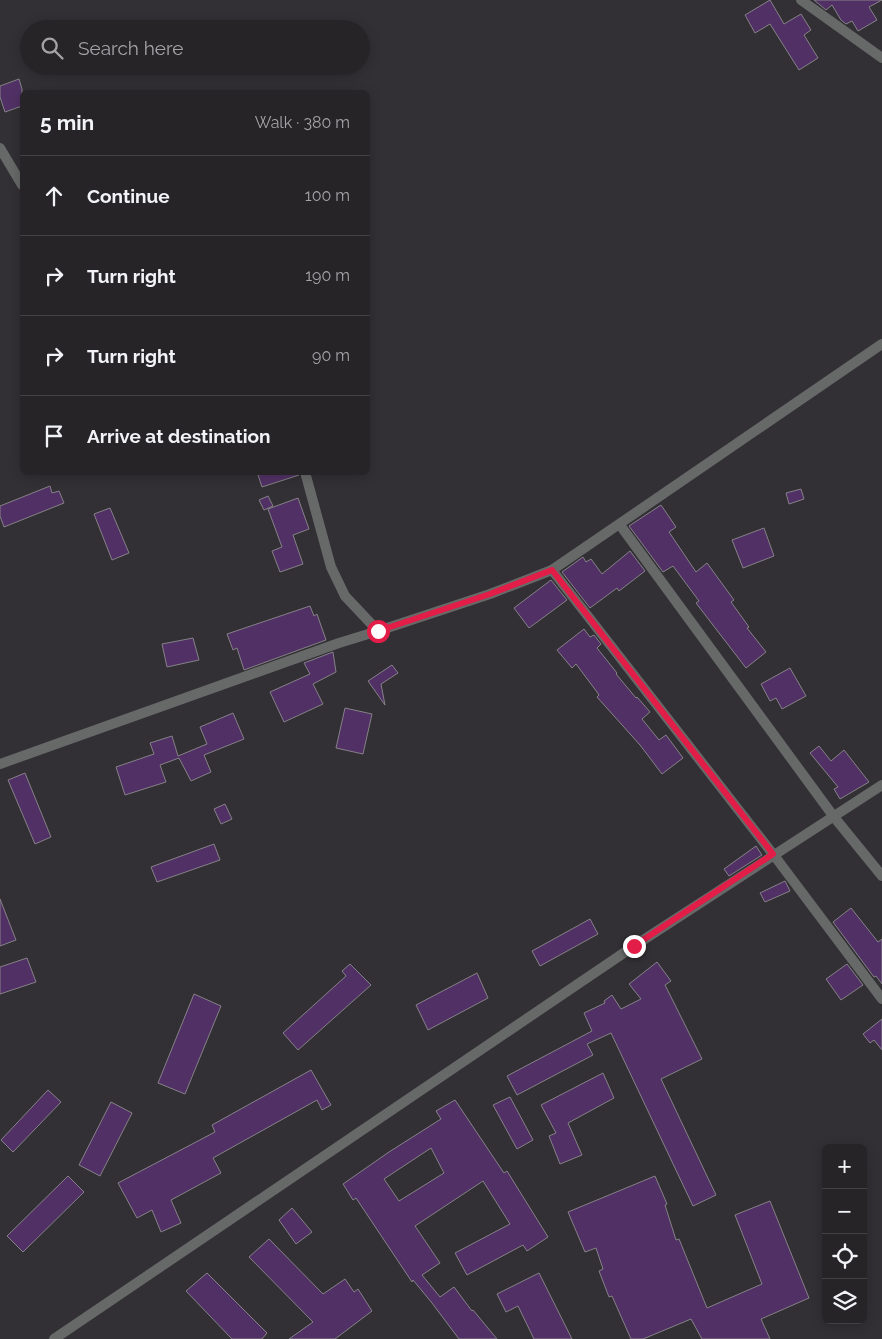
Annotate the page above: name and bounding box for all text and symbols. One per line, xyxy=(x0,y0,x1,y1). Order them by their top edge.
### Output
search box xyxy=(20,20,370,75)
icon: search xyxy=(38,34,66,62)
text: Search here xyxy=(78,37,184,59)
text: 5 min xyxy=(40,110,94,135)
text: Walk · 380 m xyxy=(255,113,350,132)
icon: ahead xyxy=(40,182,68,210)
text: Continue xyxy=(87,185,170,207)
text: 100 m xyxy=(305,186,350,205)
icon: right xyxy=(40,262,68,290)
text: Turn right xyxy=(87,265,176,287)
text: 190 m xyxy=(305,266,350,285)
icon: right xyxy=(40,342,68,370)
text: Turn right xyxy=(87,345,176,367)
text: 90 m xyxy=(312,346,350,365)
icon: arrive xyxy=(40,422,68,450)
text: Arrive at destination xyxy=(87,425,271,447)
route start xyxy=(367,620,390,643)
route end xyxy=(623,935,646,958)
map controls xyxy=(822,1144,867,1324)
button: + xyxy=(822,1144,867,1189)
button: − xyxy=(822,1189,867,1234)
button: locate xyxy=(822,1234,867,1279)
button: layers xyxy=(822,1279,867,1324)

